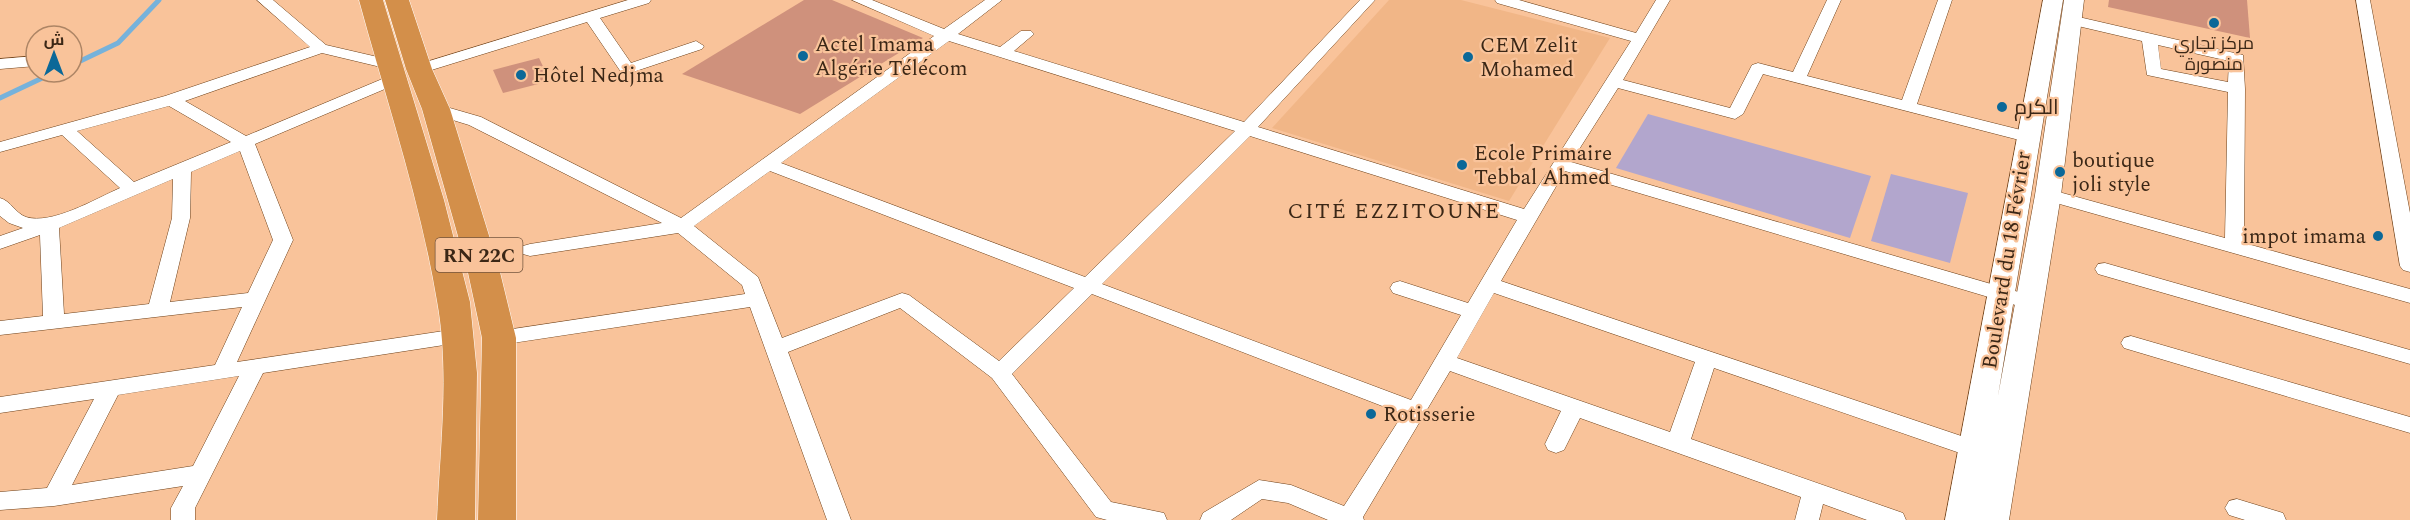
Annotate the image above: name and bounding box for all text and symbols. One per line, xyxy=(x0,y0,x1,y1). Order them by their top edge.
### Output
marker: مركز تجاري منصورة xyxy=(2207,16,2221,30)
north arrow xyxy=(24,24,84,84)
text: ش xyxy=(44,28,64,52)
place label: Actel Imama Algérie Télécom xyxy=(815,29,968,85)
place label: CEM Zelit Mohamed xyxy=(1480,30,1578,86)
place label: مركز تجاري منصورة xyxy=(2174,30,2254,78)
marker: Actel Imama Algérie Télécom xyxy=(796,49,810,63)
marker: CEM Zelit Mohamed xyxy=(1461,50,1475,64)
place label: Hôtel Nedjma xyxy=(533,60,665,92)
marker: Hôtel Nedjma xyxy=(514,68,528,82)
place label: الكرم xyxy=(2014,92,2059,124)
marker: الكرم xyxy=(1995,100,2009,114)
place label: Ecole Primaire Tebbal Ahmed xyxy=(1474,138,1612,194)
place label: boutique joli style xyxy=(2072,145,2155,201)
street label: Boulevard du 18 Février xyxy=(1974,149,2040,371)
marker: Ecole Primaire Tebbal Ahmed xyxy=(1455,158,1469,172)
marker: boutique joli style xyxy=(2053,165,2067,179)
district label: CITÉ EZZITOUNE xyxy=(1288,195,1501,228)
place label: impot imama xyxy=(2242,221,2367,253)
marker: impot imama xyxy=(2371,229,2385,243)
road number: RN 22C xyxy=(436,238,522,272)
place label: Rotisserie xyxy=(1383,399,1475,431)
marker: Rotisserie xyxy=(1364,407,1378,421)

